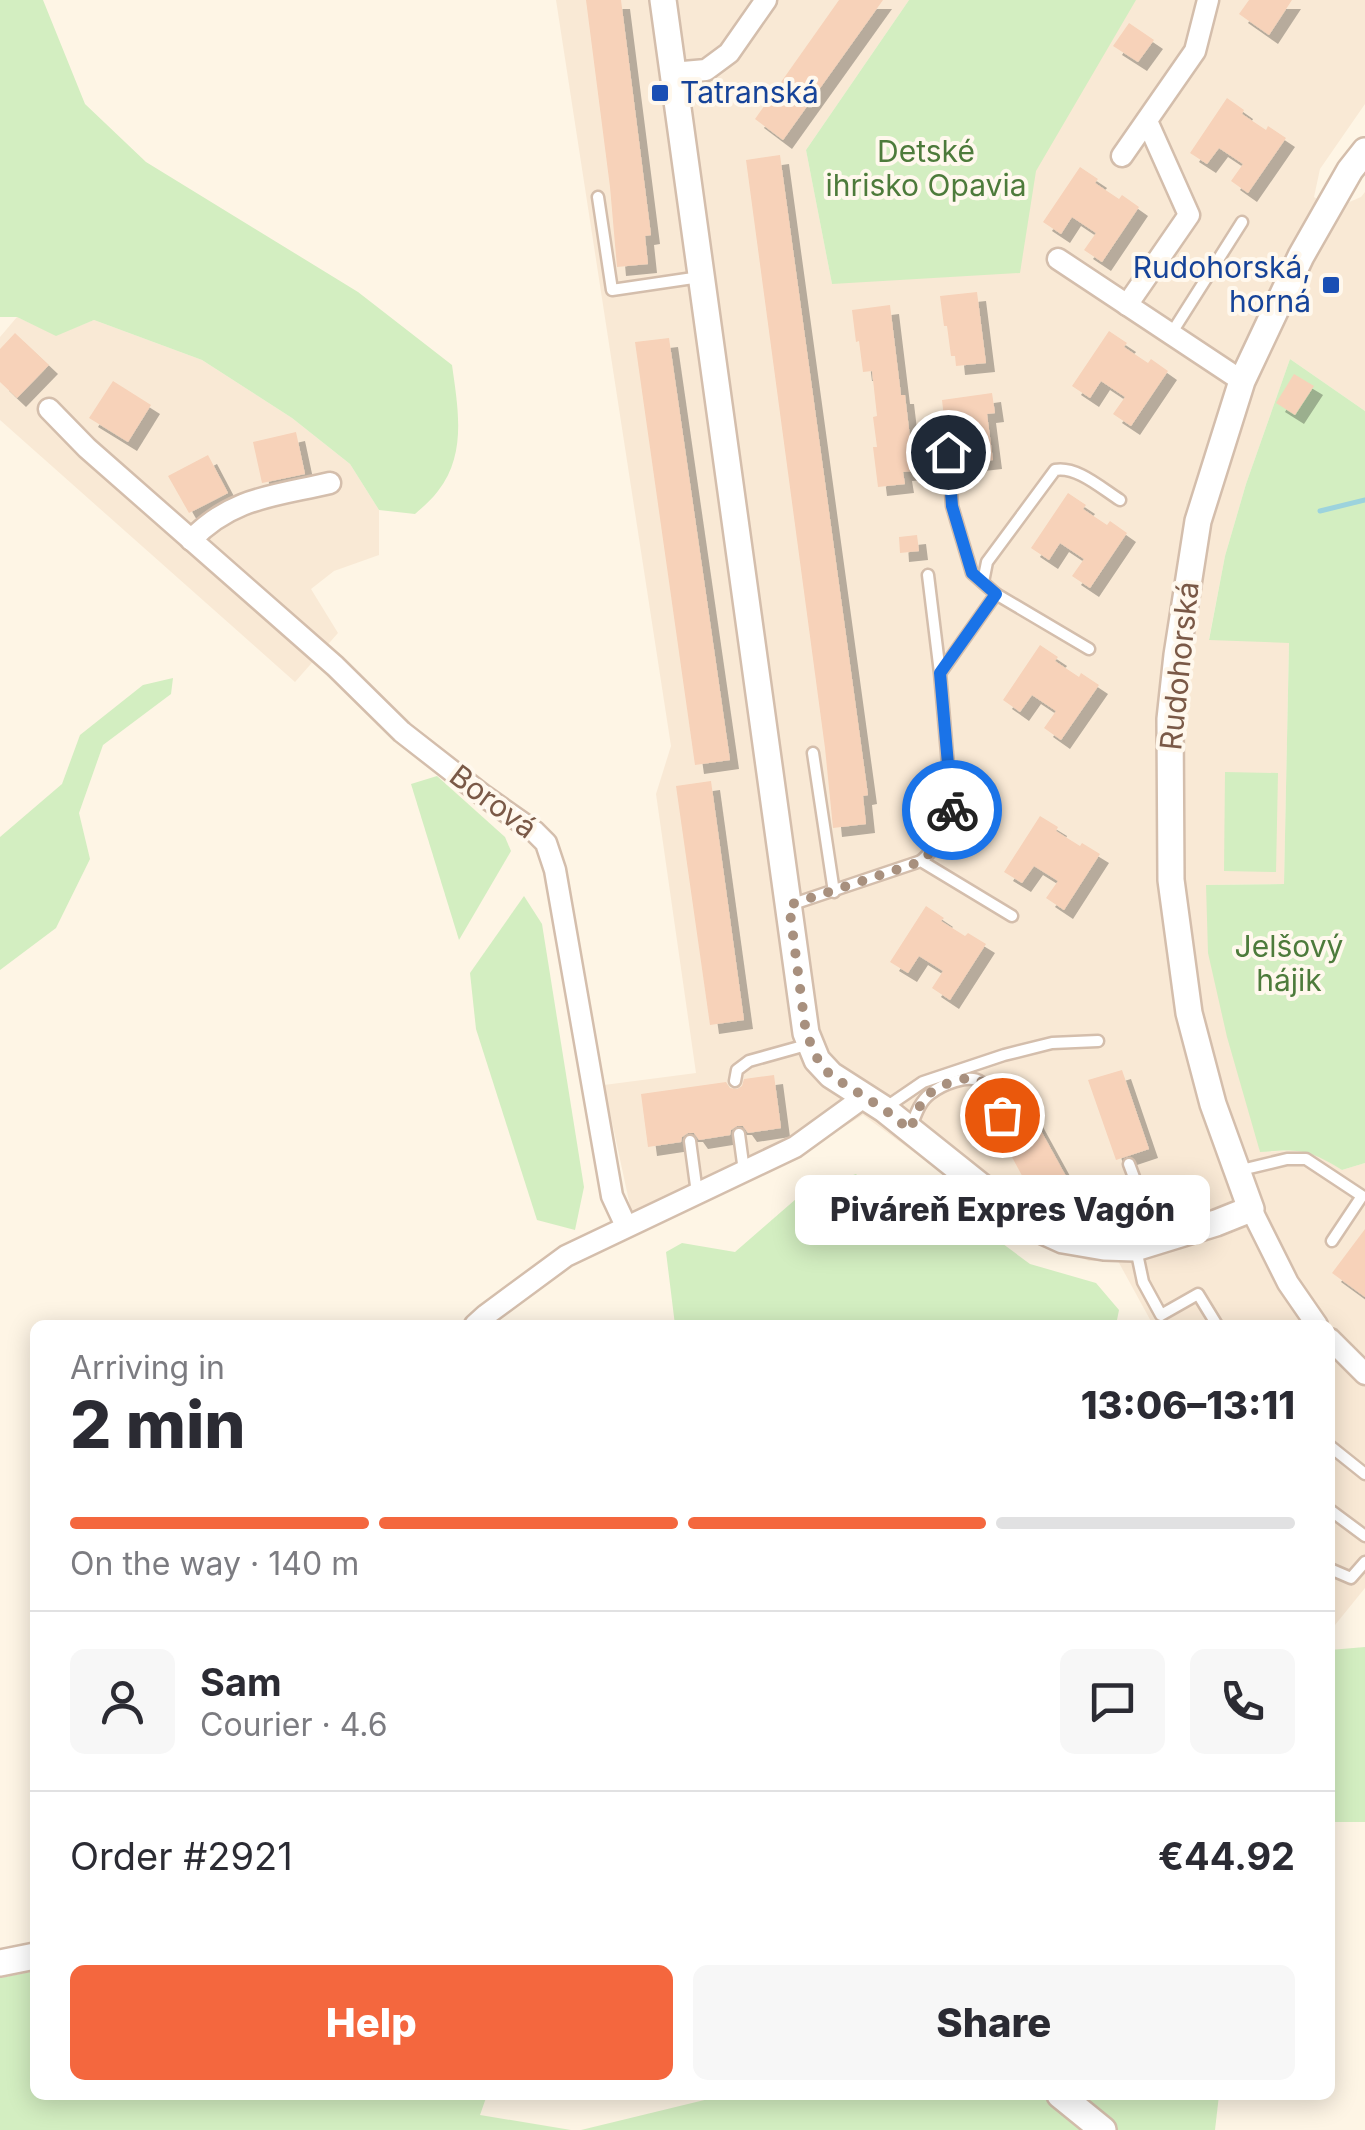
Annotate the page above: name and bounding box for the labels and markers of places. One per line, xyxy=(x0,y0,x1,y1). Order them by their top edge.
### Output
place label: Tatranská xyxy=(680,74,819,110)
marker: Tatranská xyxy=(649,82,671,104)
place label: Rudohorská, horná xyxy=(1133,249,1311,319)
marker: Rudohorská, horná xyxy=(1320,274,1342,296)
pin xyxy=(906,410,991,495)
pin xyxy=(960,1073,1045,1158)
callout: Piváreň Expres Vagón xyxy=(794,1175,1210,1245)

